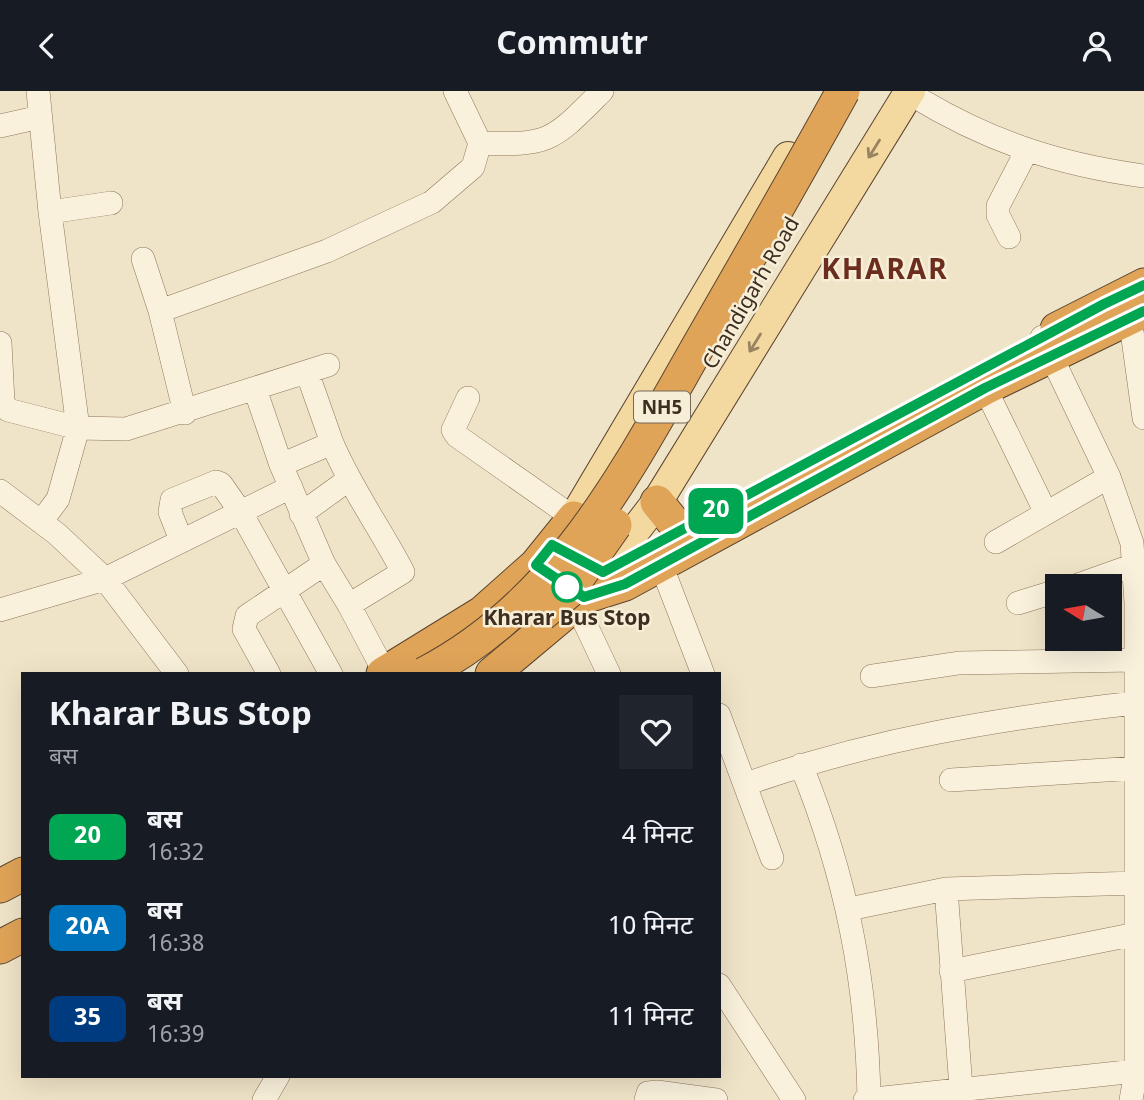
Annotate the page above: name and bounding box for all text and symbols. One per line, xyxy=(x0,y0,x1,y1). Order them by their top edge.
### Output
text: Commutr xyxy=(496,25,648,67)
icon: back xyxy=(28,27,66,65)
icon: person xyxy=(1078,27,1116,65)
one-way arrow xyxy=(867,139,881,159)
street label: Chandigarh Road xyxy=(698,213,808,375)
district label: KHARAR xyxy=(821,254,949,290)
one-way arrow xyxy=(748,333,762,353)
road number: NH5 xyxy=(634,391,690,423)
line badge: 20 xyxy=(684,488,748,534)
text: 20 xyxy=(702,495,730,527)
marker: Kharar Bus Stop xyxy=(552,572,582,602)
north arrow xyxy=(1045,574,1122,651)
map controls xyxy=(1045,574,1122,651)
place label: Kharar Bus Stop xyxy=(483,606,651,634)
text: Kharar Bus Stop xyxy=(49,695,312,738)
button: heart xyxy=(619,695,693,769)
text: बस xyxy=(49,743,78,773)
text: बस xyxy=(147,805,182,839)
text: 4 मिनट xyxy=(622,820,693,854)
text: 20 xyxy=(74,821,101,853)
text: 16:32 xyxy=(147,839,204,869)
text: बस xyxy=(147,896,182,930)
text: 10 मिनट xyxy=(608,911,693,945)
text: 20A xyxy=(66,912,109,944)
text: 16:38 xyxy=(147,930,204,960)
text: बस xyxy=(147,987,182,1021)
text: 11 मिनट xyxy=(608,1002,693,1036)
text: 35 xyxy=(74,1003,101,1035)
text: 16:39 xyxy=(147,1021,204,1051)

